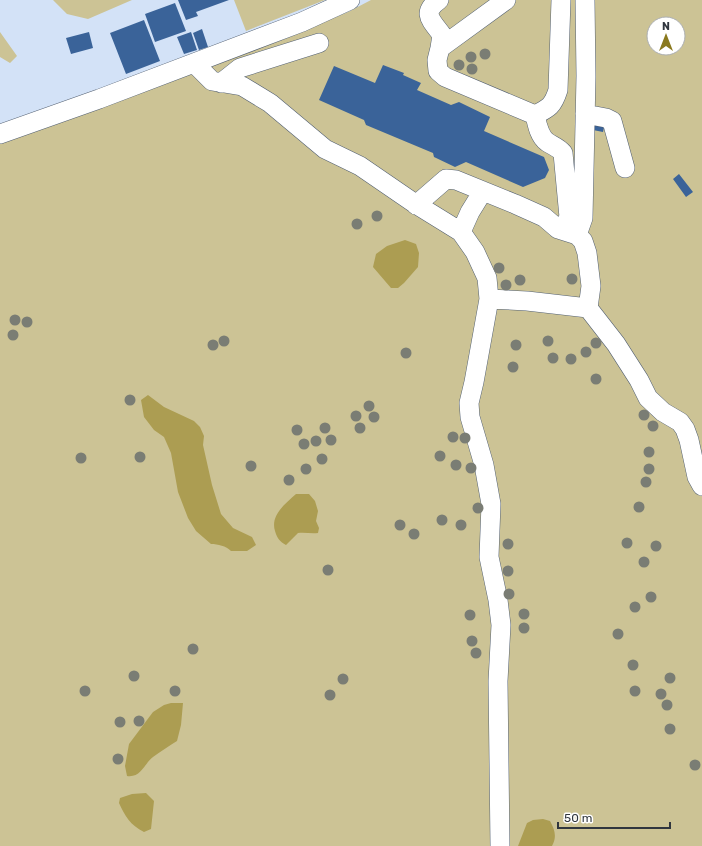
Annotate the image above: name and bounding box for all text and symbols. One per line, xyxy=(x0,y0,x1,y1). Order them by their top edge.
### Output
north arrow xyxy=(646,16,686,56)
text: N xyxy=(662,20,670,33)
scale bar xyxy=(558,804,670,830)
text: 50 m xyxy=(564,811,592,825)

